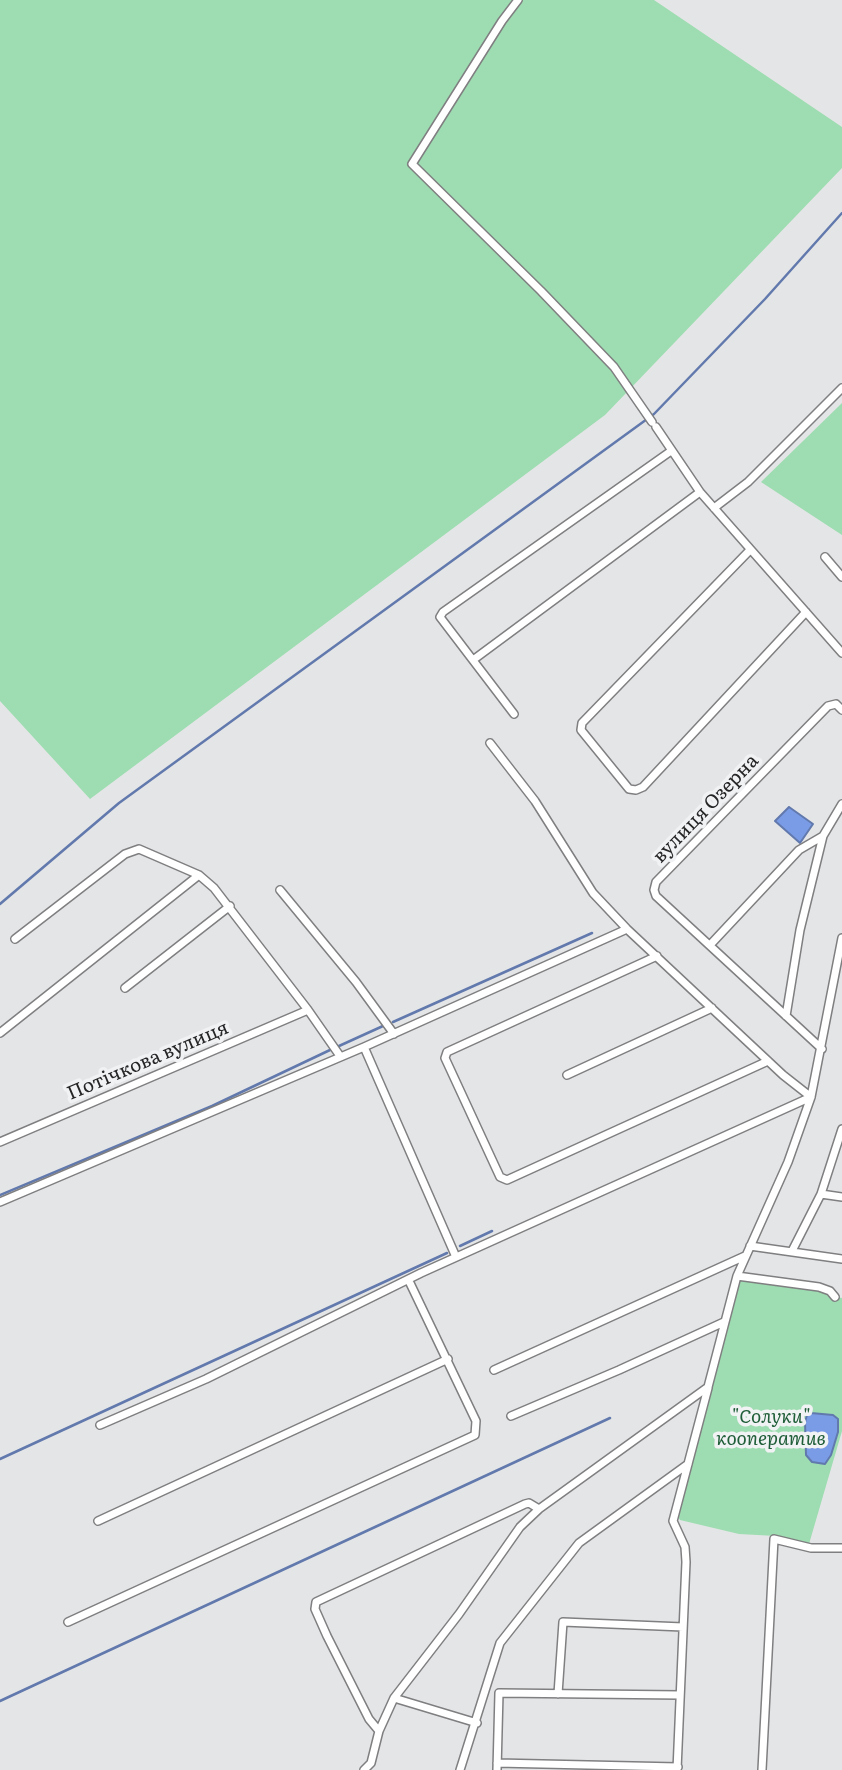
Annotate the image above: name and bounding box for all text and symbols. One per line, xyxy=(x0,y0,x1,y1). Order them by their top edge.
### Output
street label: вулиця Озерна xyxy=(648,750,764,868)
street label: Потічкова вулиця xyxy=(64,1017,232,1105)
park label: "Солуки" кооператив xyxy=(716,1406,826,1450)

